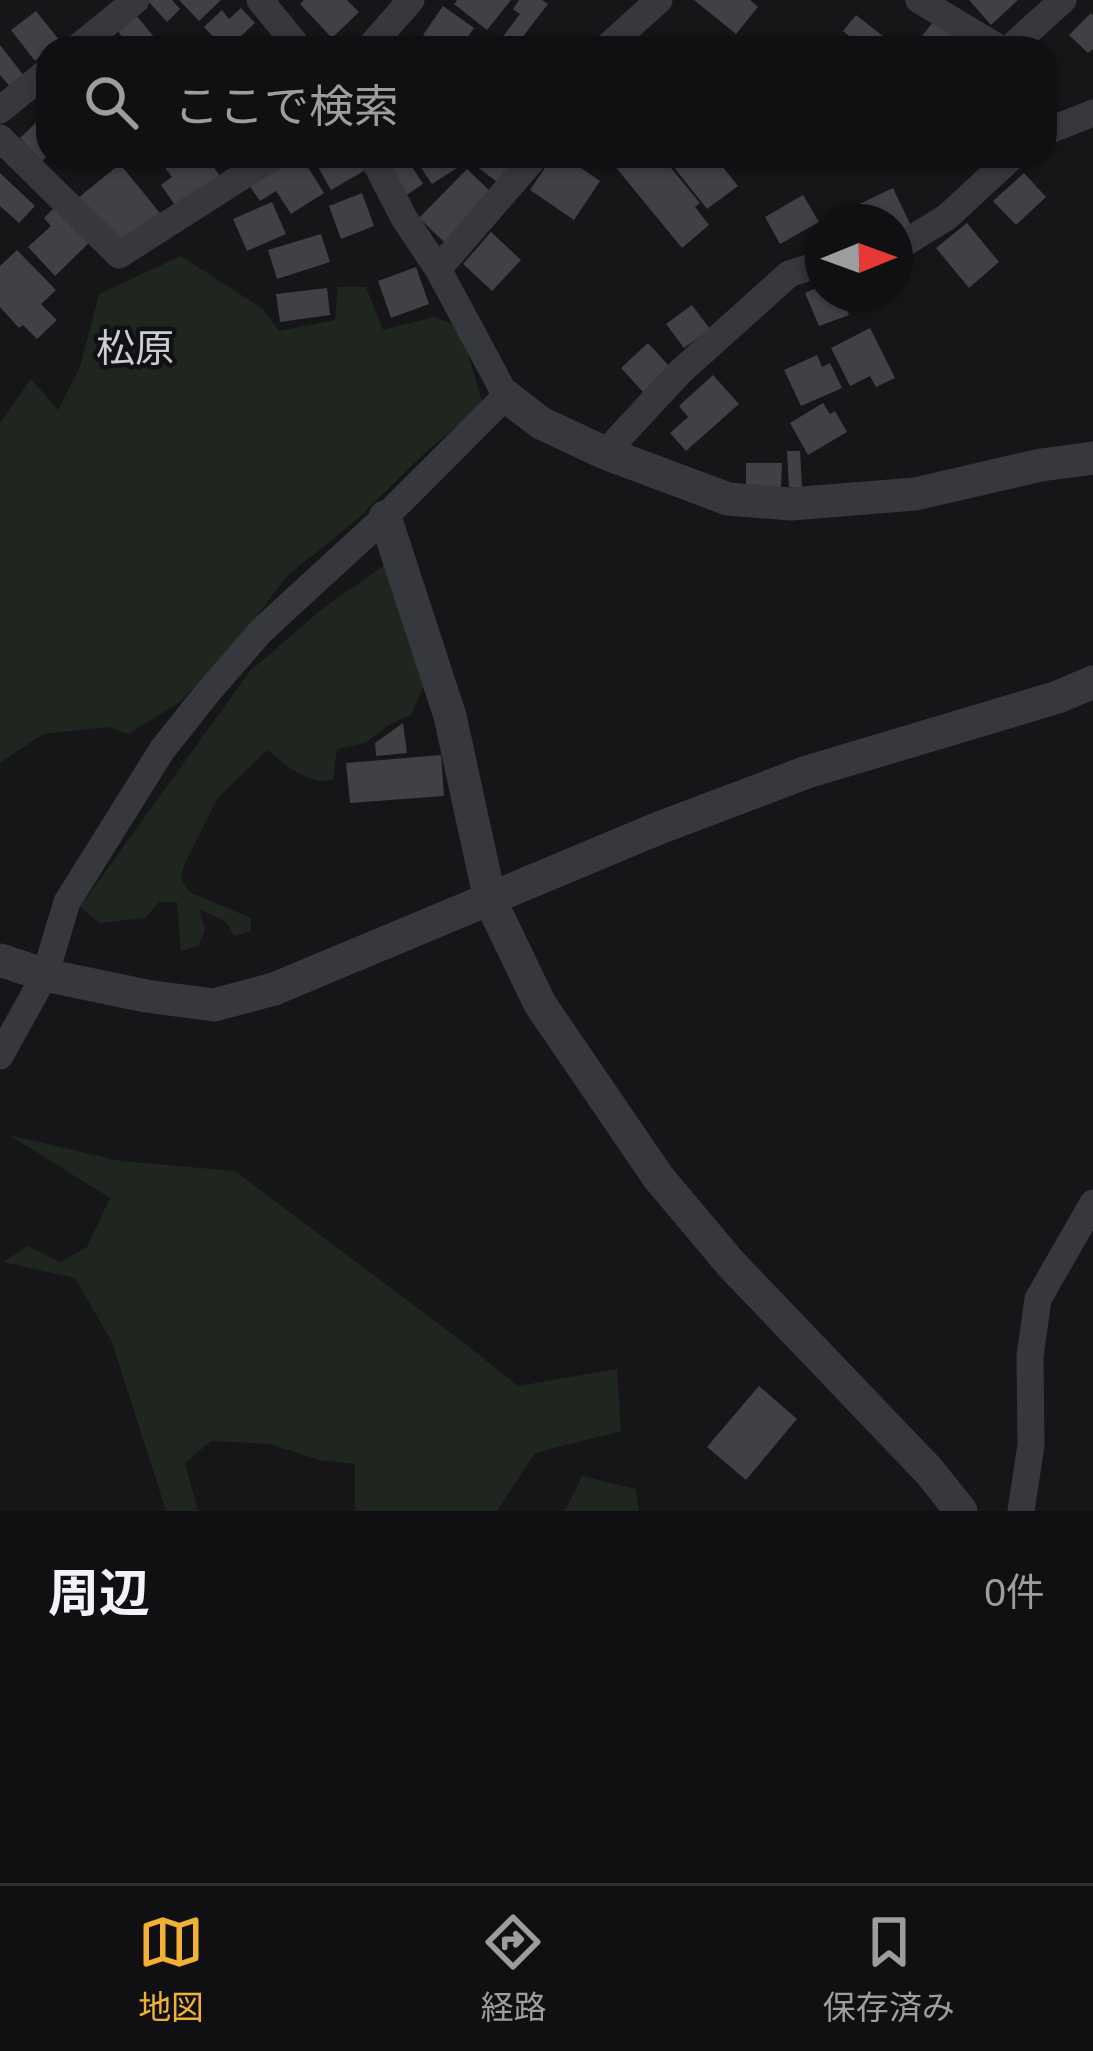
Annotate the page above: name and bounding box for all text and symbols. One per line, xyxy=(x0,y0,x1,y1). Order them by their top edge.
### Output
search box xyxy=(36,36,1057,168)
icon: search xyxy=(78,69,144,135)
text: ここで検索 xyxy=(174,81,399,132)
north arrow xyxy=(805,204,913,312)
district label: 松原 xyxy=(96,327,174,370)
text: 周辺 xyxy=(48,1565,150,1622)
text: 0件 xyxy=(984,1571,1045,1614)
tab: 地図 xyxy=(138,1909,204,2029)
tab: 経路 xyxy=(480,1909,546,2029)
tab: 保存済み xyxy=(823,1909,955,2029)

